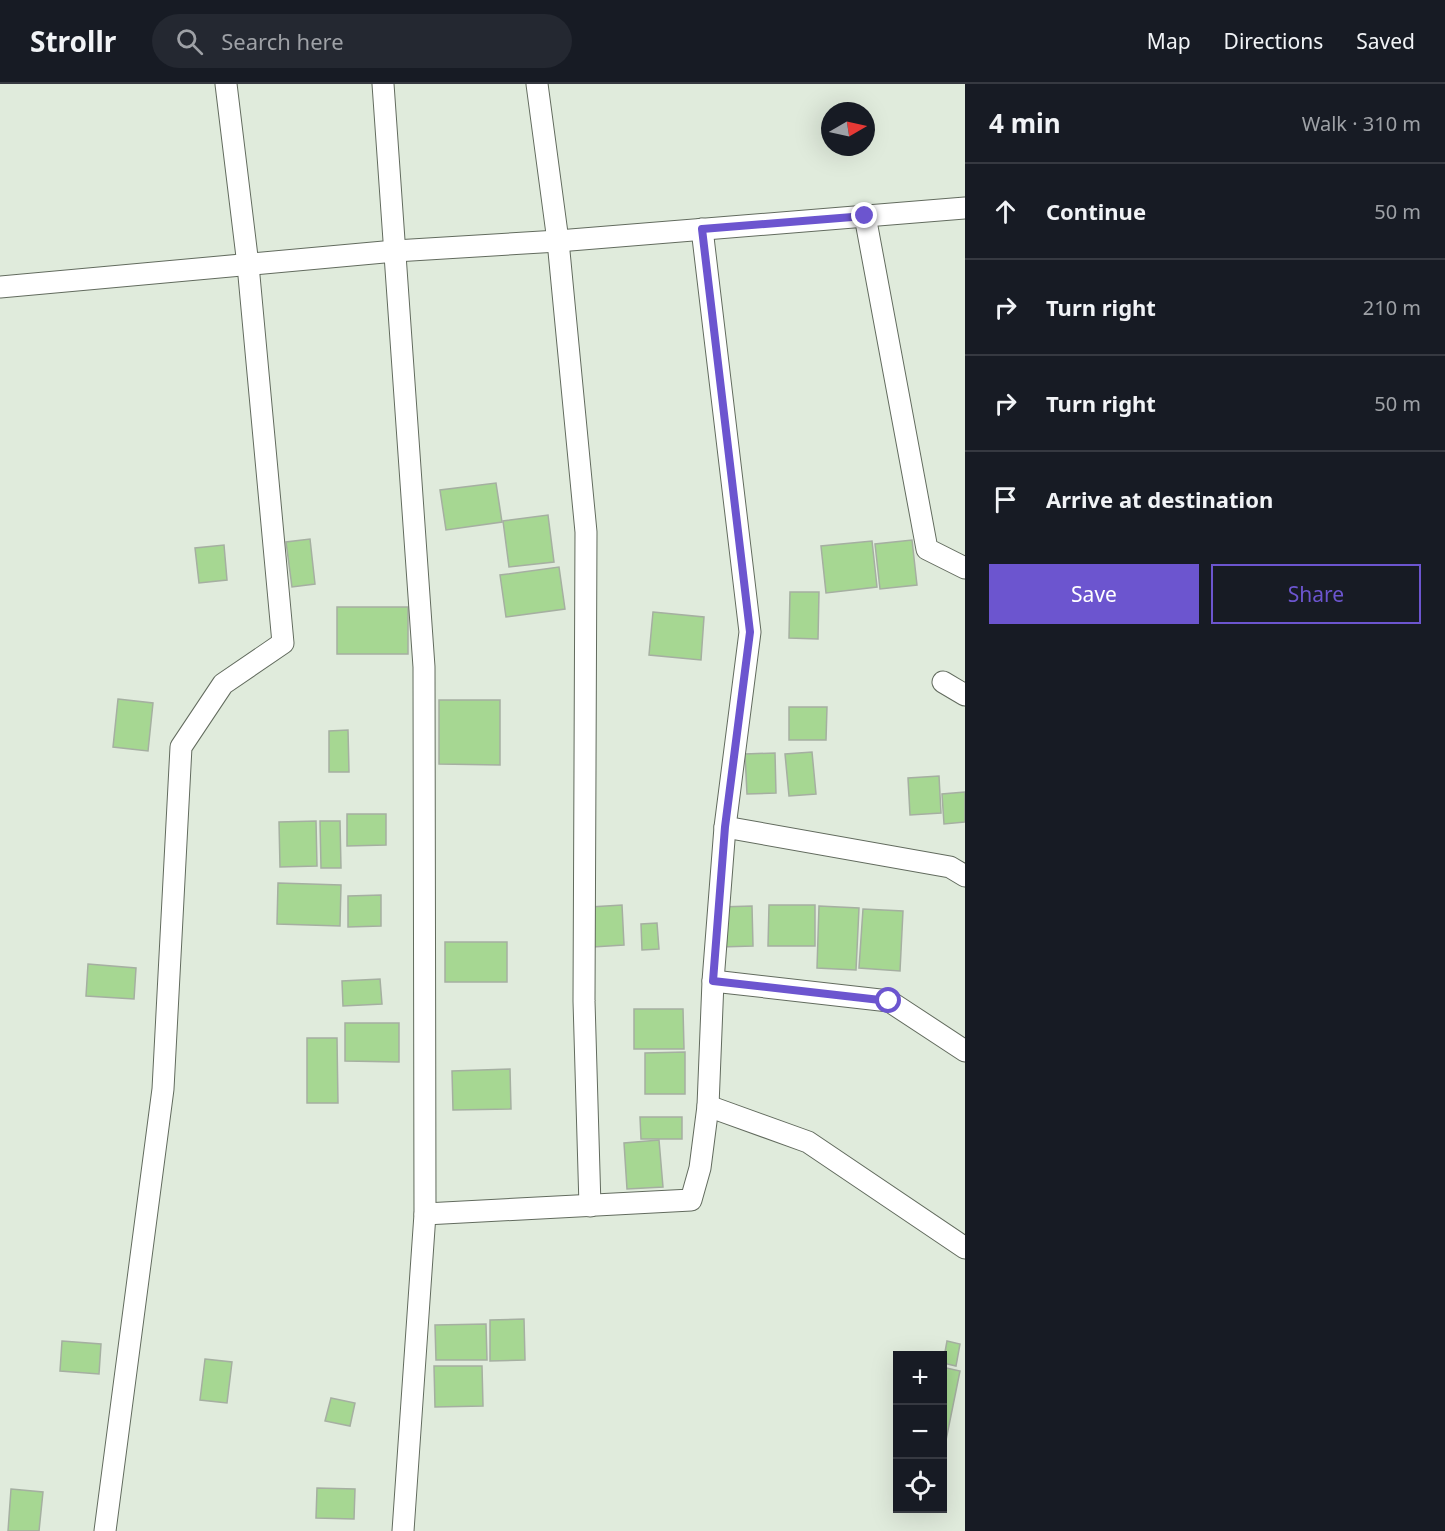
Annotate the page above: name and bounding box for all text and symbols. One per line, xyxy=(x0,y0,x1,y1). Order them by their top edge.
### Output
search box xyxy=(152,14,572,68)
text: Strollr xyxy=(30,22,116,60)
icon: search xyxy=(173,25,206,58)
text: Search here xyxy=(221,26,344,56)
text: Map xyxy=(1147,27,1191,55)
text: Directions xyxy=(1224,27,1323,55)
text: Saved xyxy=(1356,27,1415,55)
north arrow xyxy=(821,102,875,156)
text: 4 min xyxy=(989,105,1061,141)
text: Walk · 310 m xyxy=(1302,110,1421,137)
icon: ahead xyxy=(989,195,1022,228)
text: Continue xyxy=(1046,196,1146,226)
text: 50 m xyxy=(1374,198,1421,225)
route end xyxy=(851,202,877,228)
icon: right xyxy=(989,291,1022,324)
text: Turn right xyxy=(1046,292,1156,322)
text: 210 m xyxy=(1363,294,1421,321)
icon: right xyxy=(989,387,1022,420)
text: Turn right xyxy=(1046,388,1156,418)
text: 50 m xyxy=(1374,390,1421,417)
icon: arrive xyxy=(989,483,1022,516)
text: Arrive at destination xyxy=(1046,484,1273,514)
button: Save xyxy=(989,564,1199,624)
button: Share xyxy=(1211,564,1421,624)
route start xyxy=(875,987,901,1013)
map controls xyxy=(893,1351,947,1513)
button: + xyxy=(893,1351,947,1405)
button: − xyxy=(893,1405,947,1459)
button: locate xyxy=(893,1459,947,1513)

